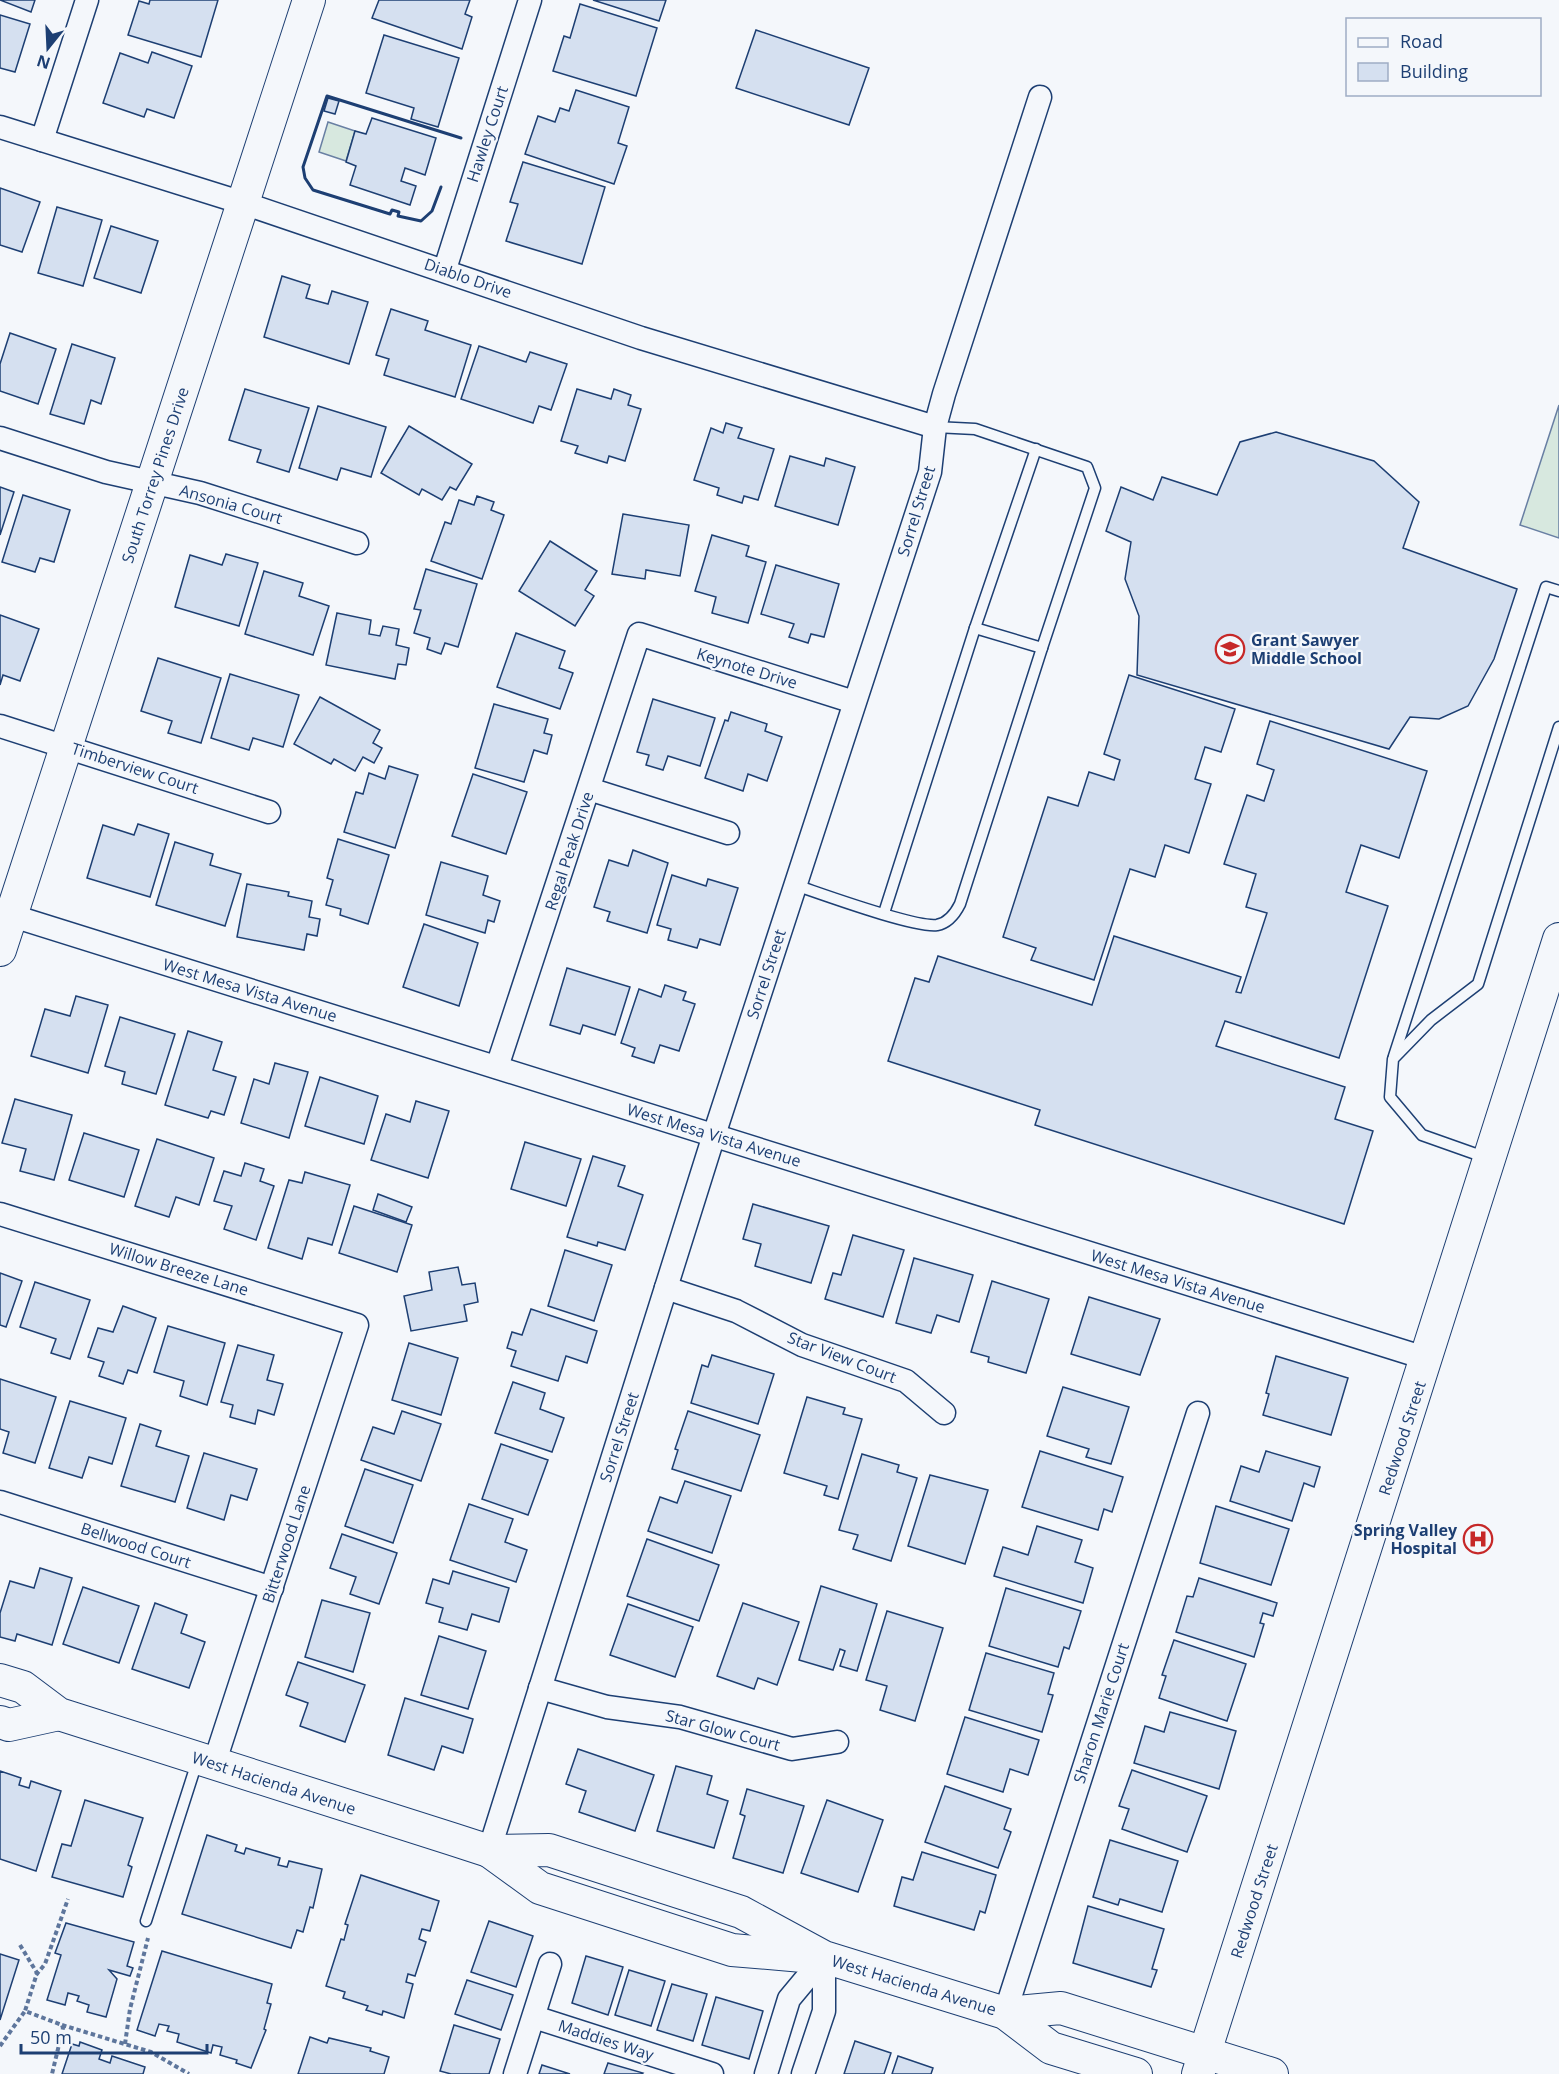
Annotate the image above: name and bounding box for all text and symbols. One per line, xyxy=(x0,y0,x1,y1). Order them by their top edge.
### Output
north arrow xyxy=(18,18,78,78)
legend xyxy=(1346,18,1541,96)
text: Road xyxy=(1400,29,1443,53)
text: N xyxy=(34,50,53,75)
text: Building xyxy=(1400,59,1468,83)
street label: Hawley Court xyxy=(461,83,513,185)
street label: Diablo Drive xyxy=(421,253,515,303)
street label: South Torrey Pines Drive xyxy=(116,384,194,566)
street label: Sorrel Street xyxy=(892,463,940,559)
street label: Ansonia Court xyxy=(177,479,285,529)
place label: Grant Sawyer Middle School xyxy=(1251,629,1362,669)
school or university icon: Grant Sawyer Middle School xyxy=(1214,633,1246,665)
street label: Keynote Drive xyxy=(694,642,800,694)
street label: Timberview Court xyxy=(69,737,202,799)
street label: Regal Peak Drive xyxy=(539,789,599,913)
street label: Sorrel Street xyxy=(741,926,791,1022)
street label: West Mesa Vista Avenue xyxy=(160,953,340,1027)
street label: West Mesa Vista Avenue xyxy=(624,1098,804,1172)
street label: Willow Breeze Lane xyxy=(107,1237,251,1301)
street label: West Mesa Vista Avenue xyxy=(1088,1244,1268,1318)
street label: Star View Court xyxy=(784,1326,900,1388)
street label: Redwood Street xyxy=(1373,1378,1431,1498)
street label: Sorrel Street xyxy=(594,1389,644,1485)
street label: Bitterwood Lane xyxy=(257,1482,315,1606)
street label: Bellwood Court xyxy=(78,1517,194,1573)
place label: Spring Valley Hospital xyxy=(1354,1519,1458,1559)
hospital icon: Spring Valley Hospital xyxy=(1462,1523,1494,1555)
street label: Sharon Marie Court xyxy=(1068,1640,1134,1786)
street label: Star Glow Court xyxy=(663,1704,783,1756)
street label: West Hacienda Avenue xyxy=(189,1746,359,1820)
street label: Redwood Street xyxy=(1225,1841,1283,1961)
street label: West Hacienda Avenue xyxy=(829,1949,999,2021)
street label: Maddies Way xyxy=(555,2014,658,2066)
scale bar xyxy=(21,2017,207,2055)
text: 50 m xyxy=(30,2025,72,2049)

